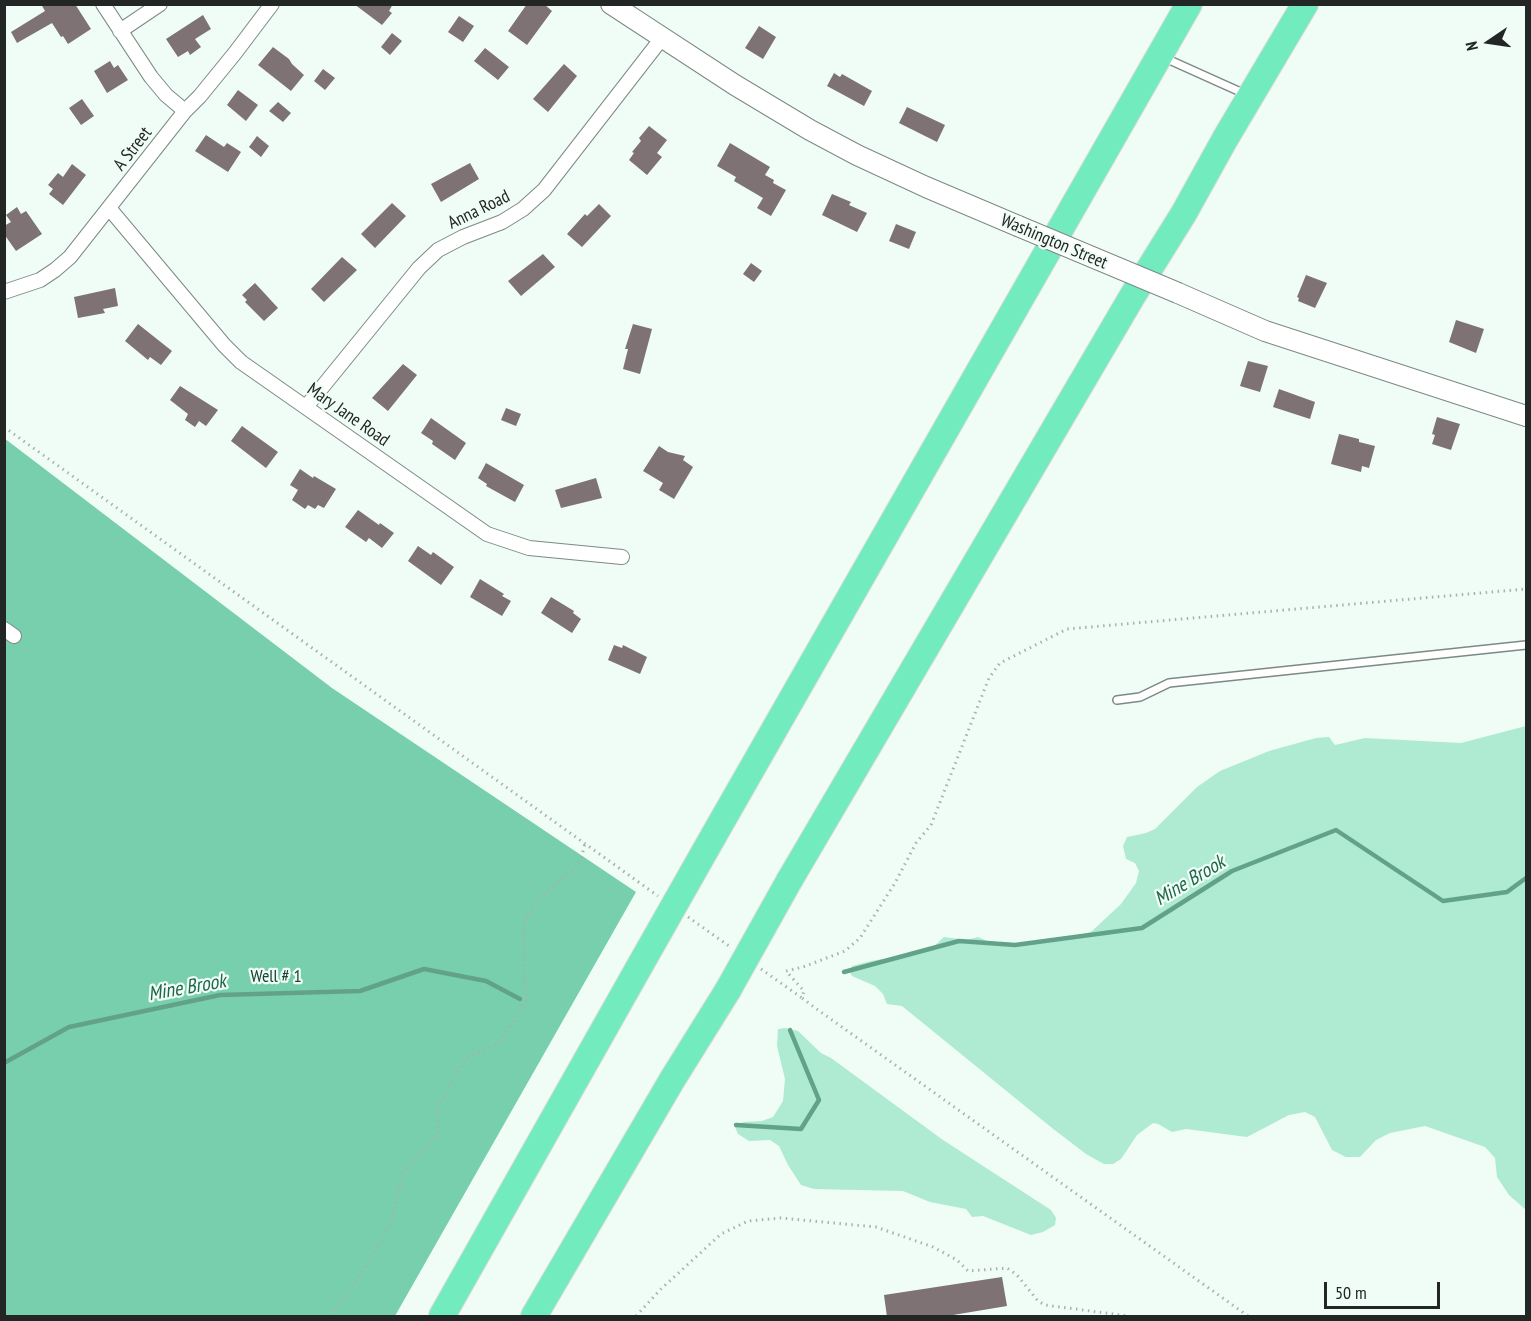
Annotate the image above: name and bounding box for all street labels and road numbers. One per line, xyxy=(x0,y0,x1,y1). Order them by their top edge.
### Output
street label: A Street xyxy=(109,123,157,175)
street label: Anna Road xyxy=(445,186,513,234)
street label: Washington Street xyxy=(997,210,1111,274)
street label: Mary Jane Road xyxy=(303,379,393,451)

